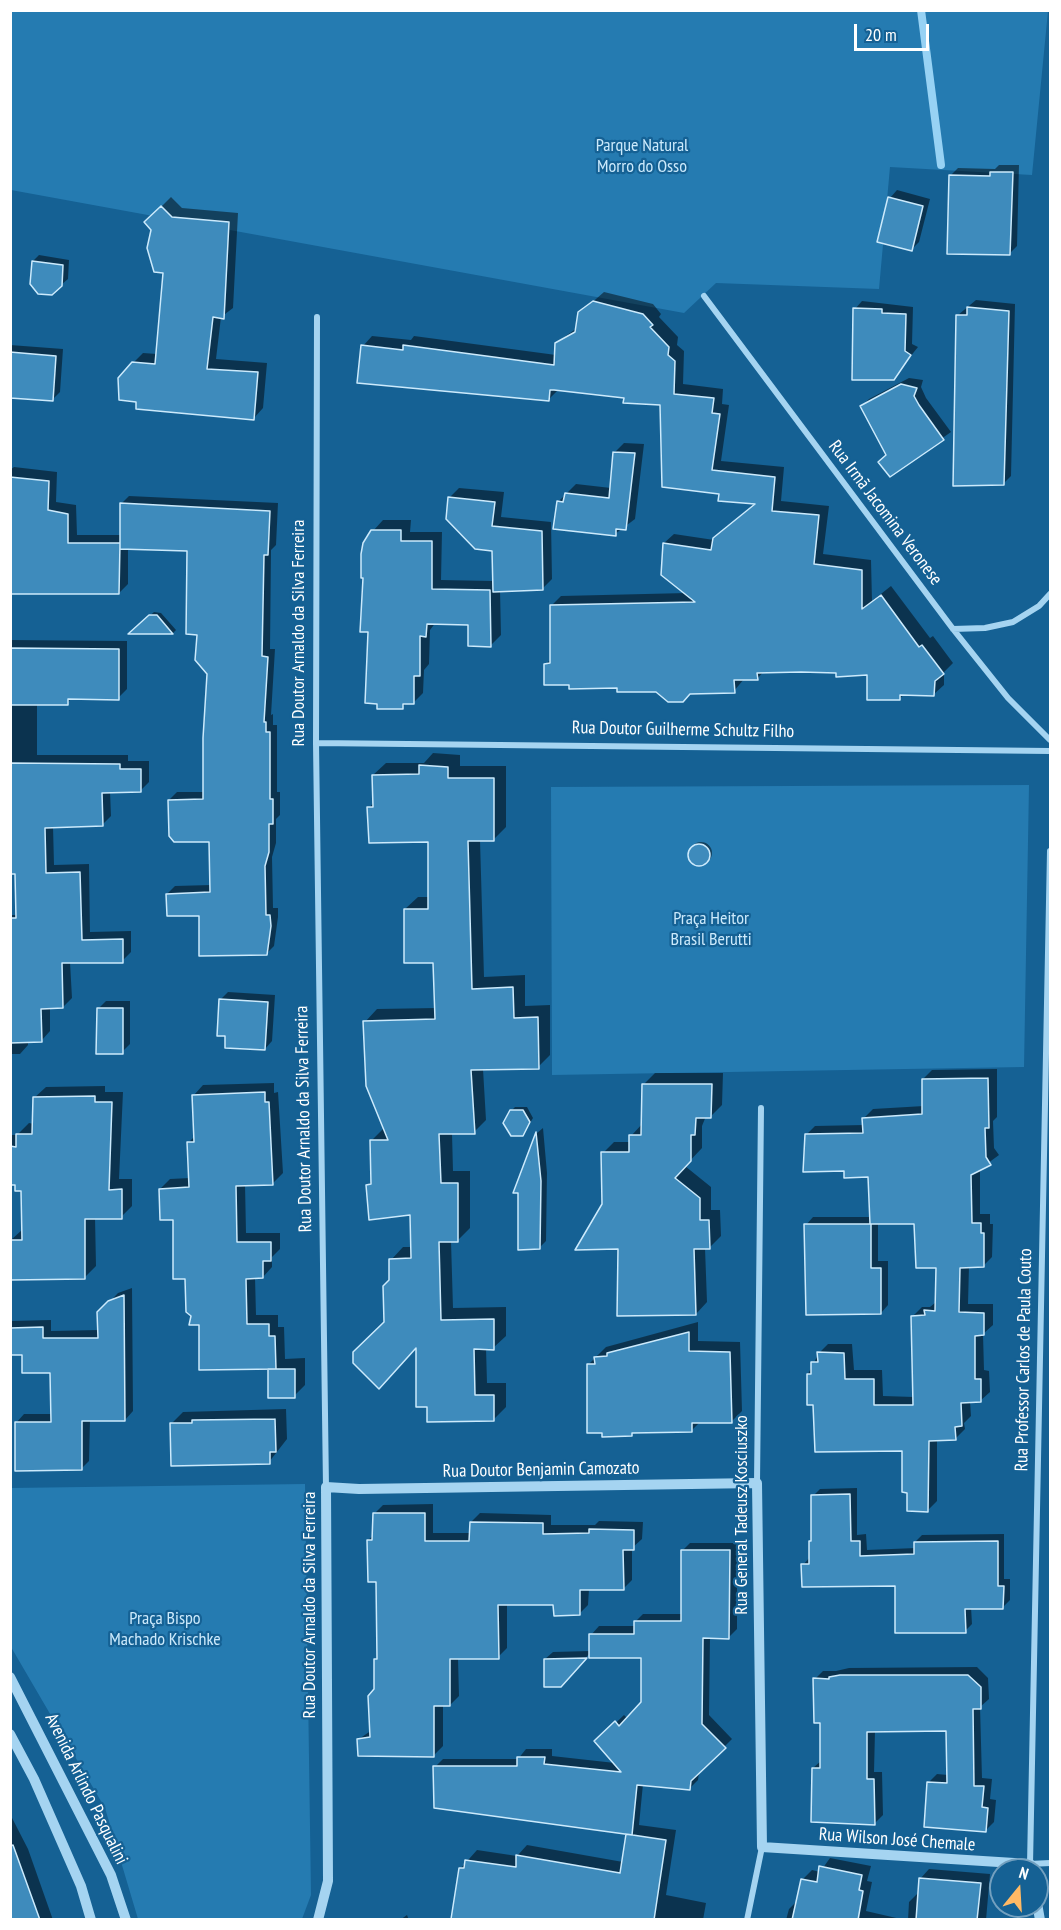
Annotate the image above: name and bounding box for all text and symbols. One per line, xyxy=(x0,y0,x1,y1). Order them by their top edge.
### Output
scale bar xyxy=(857,12,932,50)
text: 20 m xyxy=(865,23,897,46)
park label: Parque Natural Morro do Osso xyxy=(596,135,688,178)
street label: Rua Irmã Jacomina Veronese xyxy=(823,436,947,590)
street label: Rua Doutor Arnaldo da Silva Ferreira xyxy=(288,520,310,746)
street label: Rua Doutor Guilherme Schultz Filho xyxy=(572,717,794,743)
park label: Praça Heitor Brasil Berutti xyxy=(670,908,752,950)
street label: Rua Doutor Arnaldo da Silva Ferreira xyxy=(291,1005,317,1233)
street label: Rua Professor Carlos de Paula Couto xyxy=(1011,1248,1037,1472)
street label: Rua General Tadeusz Kosciuszko xyxy=(731,1415,753,1615)
street label: Rua Doutor Benjamin Camozato xyxy=(442,1457,640,1483)
street label: Rua Doutor Arnaldo da Silva Ferreira xyxy=(299,1492,321,1718)
park label: Praça Bispo Machado Krischke xyxy=(109,1608,221,1650)
street label: Avenida Arlindo Pasqualini xyxy=(40,1710,132,1868)
street label: Rua Wilson José Chemale xyxy=(818,1824,976,1856)
north arrow xyxy=(989,1858,1049,1918)
text: N xyxy=(1017,1862,1031,1884)

